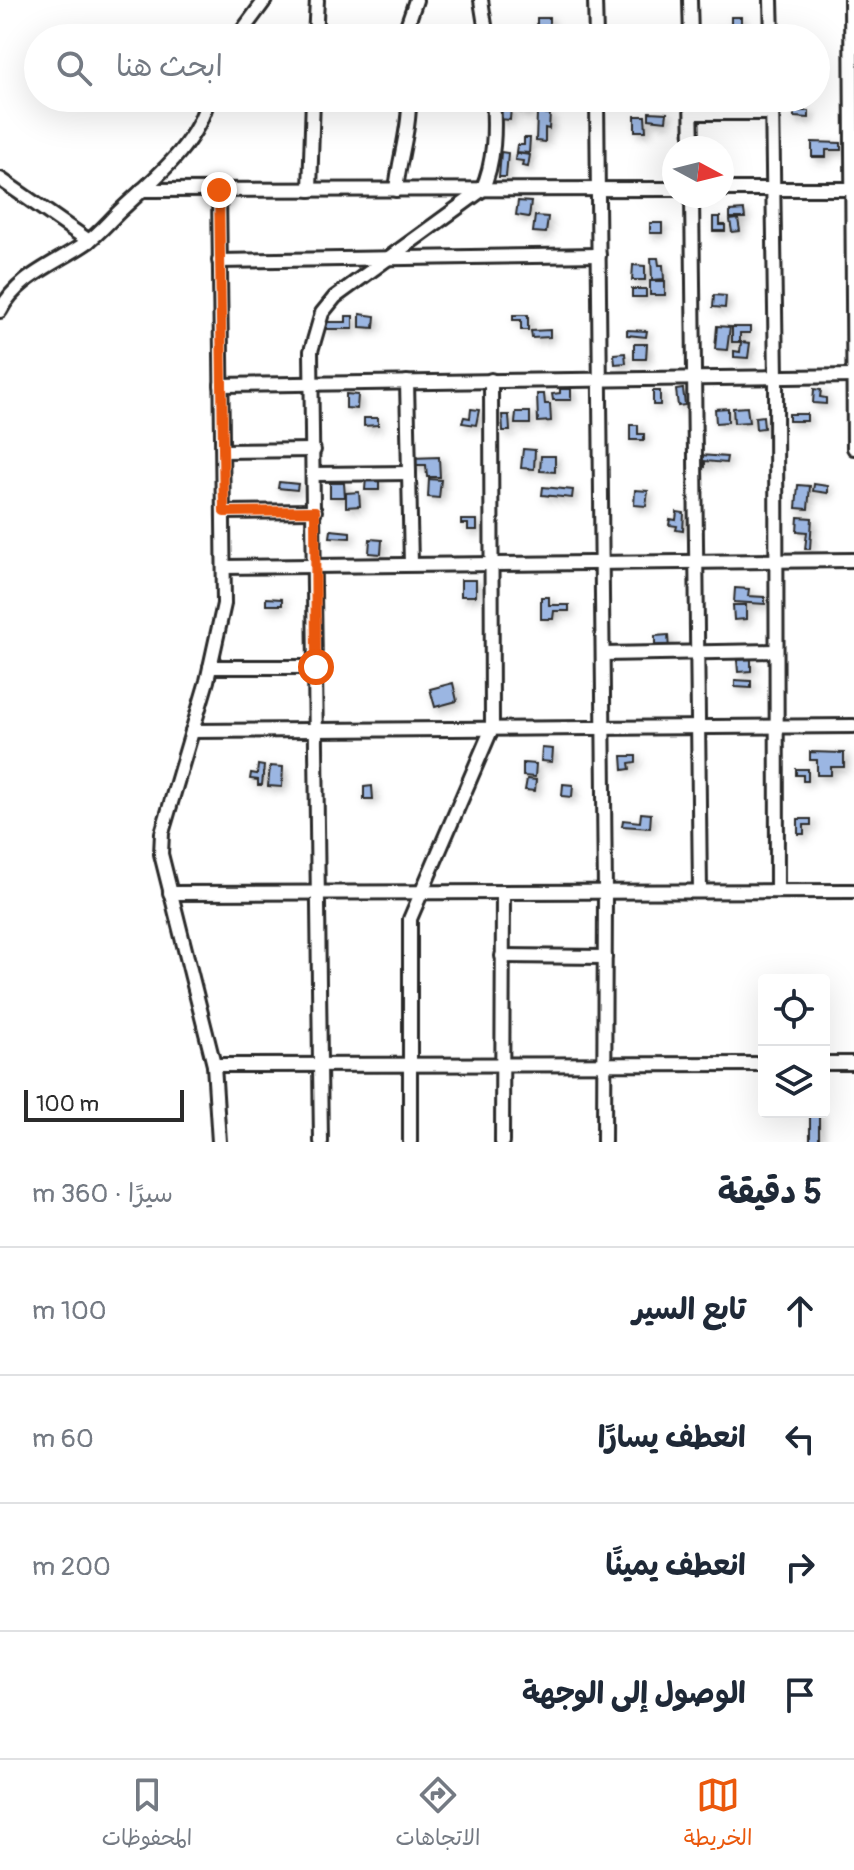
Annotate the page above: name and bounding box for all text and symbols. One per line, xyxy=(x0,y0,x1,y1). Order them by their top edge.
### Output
search box xyxy=(24,24,830,112)
icon: search xyxy=(52,46,96,90)
text: ابحث هنا xyxy=(116,48,223,85)
north arrow xyxy=(662,136,734,208)
route end xyxy=(201,172,237,208)
route start xyxy=(298,649,334,685)
map controls xyxy=(758,974,830,1118)
button: locate xyxy=(758,974,830,1046)
button: layers xyxy=(758,1046,830,1118)
scale bar xyxy=(24,1086,184,1122)
text: 100 m xyxy=(36,1090,99,1118)
text: 5 دقيقة xyxy=(718,1171,822,1214)
text: سيرًا · 360 m xyxy=(32,1178,173,1210)
icon: ahead xyxy=(778,1289,822,1333)
text: تابع السير xyxy=(633,1291,746,1328)
text: 100 m xyxy=(32,1295,106,1327)
icon: left xyxy=(778,1417,822,1461)
text: انعطف يسارًا xyxy=(598,1419,746,1456)
text: 60 m xyxy=(32,1423,94,1455)
icon: right xyxy=(778,1545,822,1589)
text: انعطف يمينًا xyxy=(606,1547,746,1584)
text: 200 m xyxy=(32,1551,111,1583)
icon: arrive xyxy=(778,1673,822,1717)
text: الوصول إلى الوجهة xyxy=(522,1675,746,1712)
tab: المحفوظات xyxy=(102,1773,192,1857)
tab: الاتجاهات xyxy=(396,1773,480,1857)
tab: الخريطة xyxy=(684,1773,752,1857)

